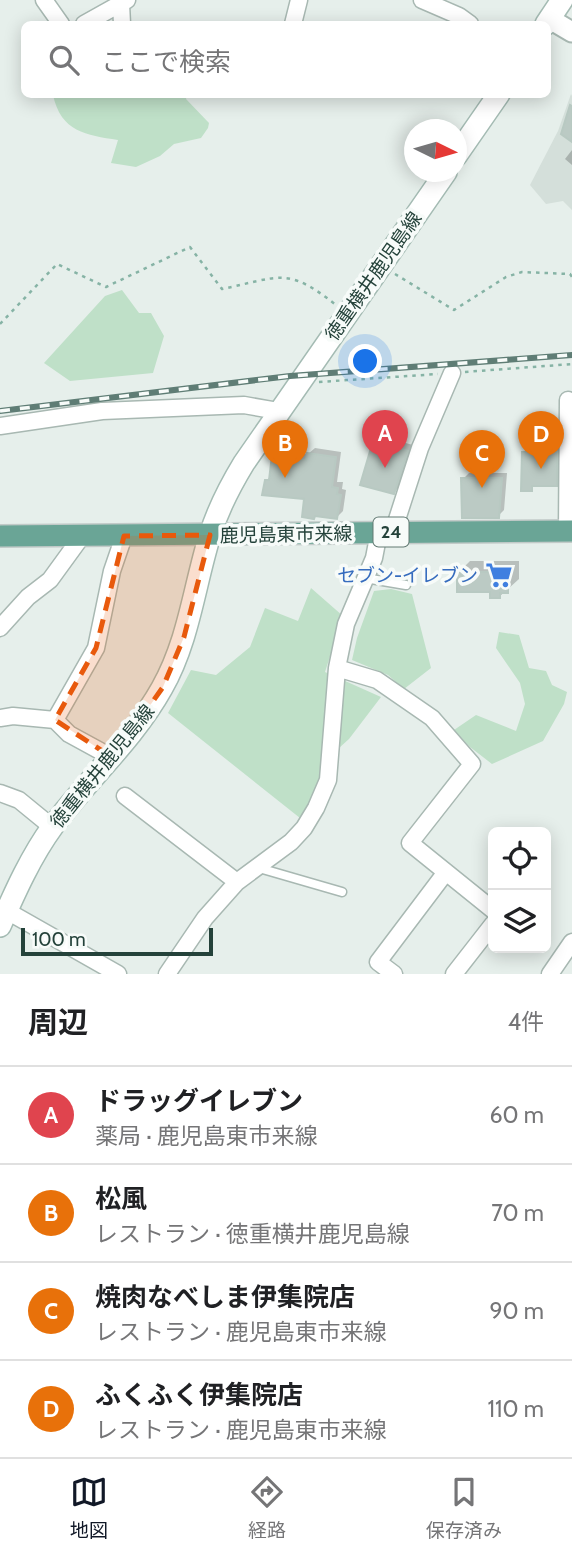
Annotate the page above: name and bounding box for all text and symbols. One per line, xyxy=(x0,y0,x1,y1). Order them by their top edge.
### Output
search box xyxy=(21,21,551,98)
icon: search xyxy=(45,41,83,79)
text: ここで検索 xyxy=(101,46,231,78)
north arrow xyxy=(404,119,467,182)
street label: 徳重横井鹿児島線 xyxy=(320,207,426,345)
your location xyxy=(348,344,382,378)
pin: A xyxy=(362,410,408,468)
pin: D xyxy=(518,411,564,469)
pin: B xyxy=(262,420,308,478)
pin: C xyxy=(459,430,505,488)
road number: 24 xyxy=(374,518,408,546)
street label: 鹿児島東市来線 xyxy=(219,522,353,547)
supermarket icon: セブン-イレブン xyxy=(484,560,514,590)
place label: セブン-イレブン xyxy=(337,564,478,587)
street label: 徳重横井鹿児島線 xyxy=(46,700,159,833)
map controls xyxy=(488,827,551,953)
button: locate xyxy=(488,827,551,890)
button: layers xyxy=(488,890,551,953)
scale bar xyxy=(21,925,214,957)
text: 100 m xyxy=(32,928,86,951)
text: 周辺 xyxy=(28,1004,88,1041)
text: 4件 xyxy=(508,1008,544,1036)
text: ドラッグイレブン xyxy=(95,1085,303,1117)
text: A xyxy=(44,1101,58,1129)
text: 60 m xyxy=(490,1101,544,1129)
text: 薬局 · 鹿児島東市来線 xyxy=(95,1122,318,1150)
text: 松風 xyxy=(95,1183,147,1215)
text: B xyxy=(44,1199,58,1227)
text: 70 m xyxy=(491,1199,544,1227)
text: レストラン · 徳重横井鹿児島線 xyxy=(95,1220,410,1248)
text: 焼肉なべしま伊集院店 xyxy=(95,1281,355,1313)
text: C xyxy=(44,1297,58,1325)
text: 90 m xyxy=(490,1297,544,1325)
text: レストラン · 鹿児島東市来線 xyxy=(95,1318,387,1346)
text: ふくふく伊集院店 xyxy=(95,1379,303,1411)
text: D xyxy=(43,1395,59,1423)
text: 110 m xyxy=(488,1395,544,1423)
text: レストラン · 鹿児島東市来線 xyxy=(95,1416,387,1444)
tab: 地図 xyxy=(70,1473,108,1542)
tab: 経路 xyxy=(248,1473,286,1542)
tab: 保存済み xyxy=(426,1473,502,1542)

